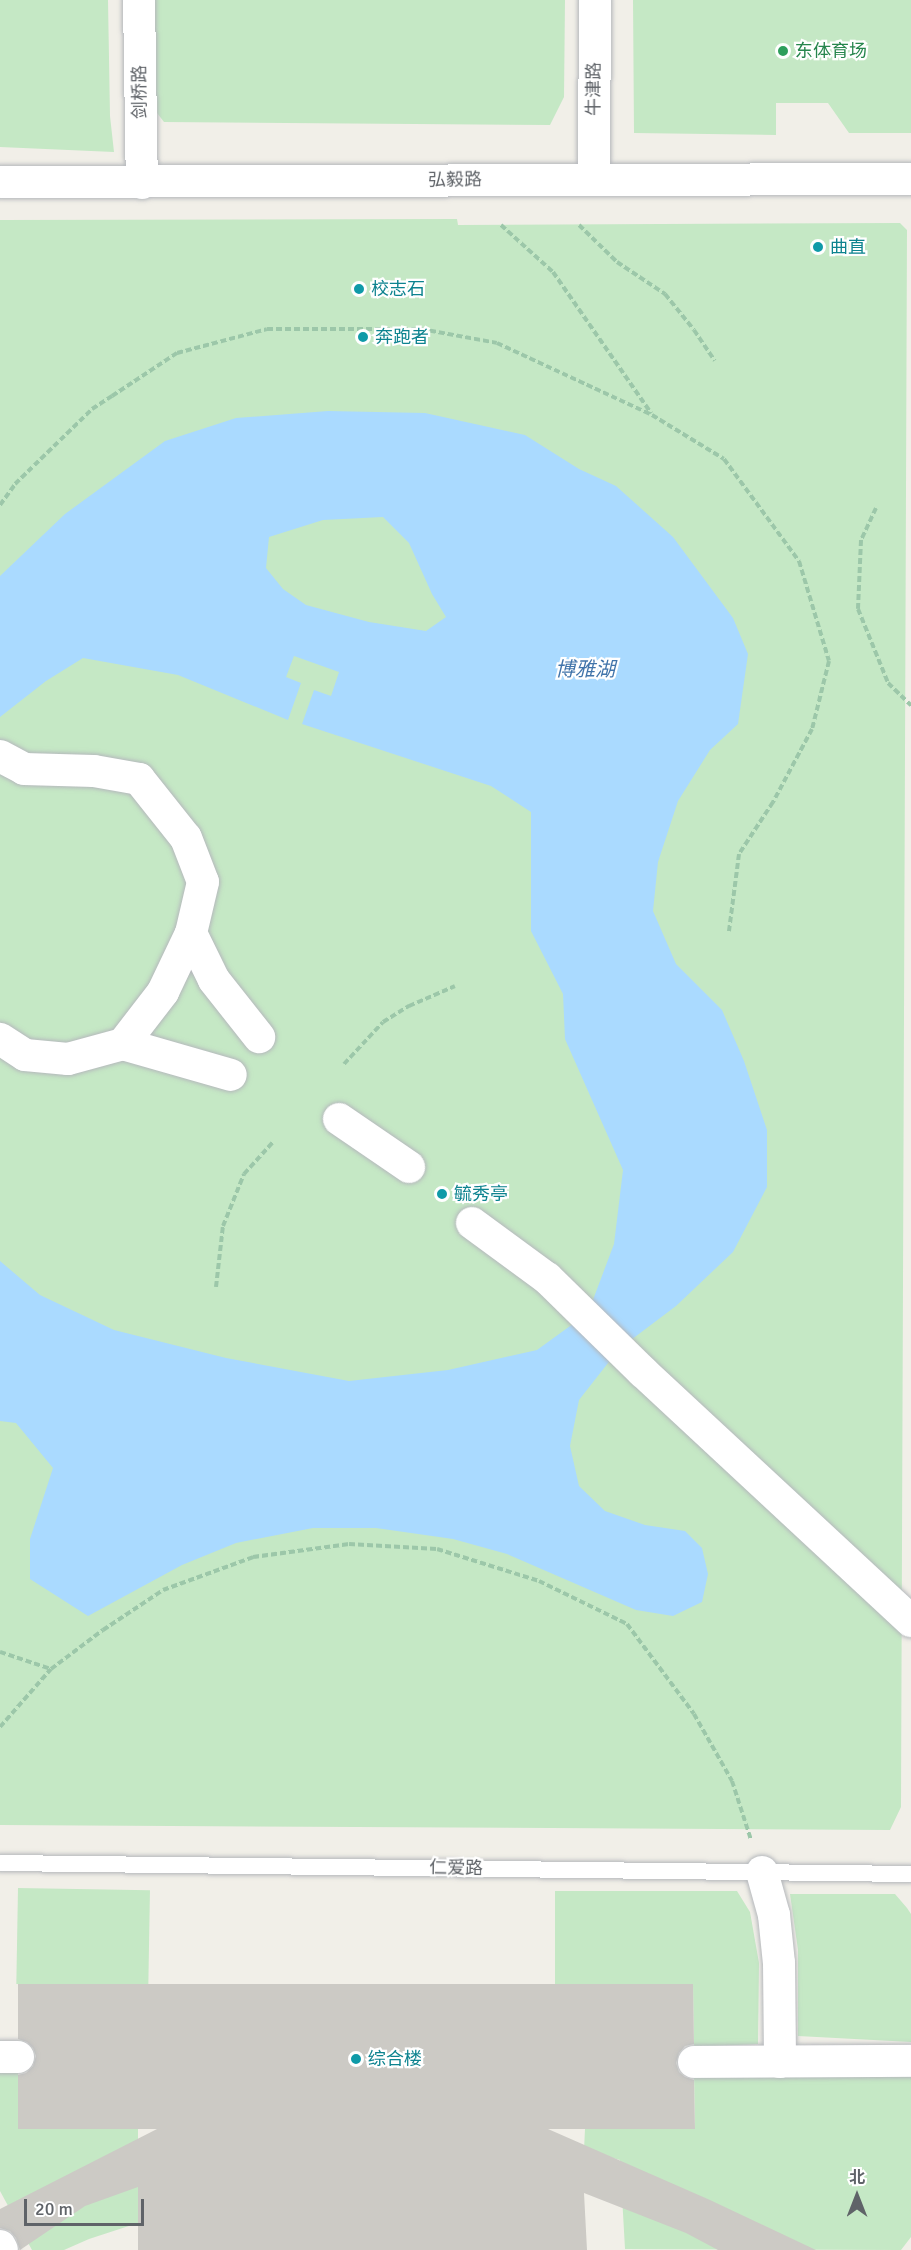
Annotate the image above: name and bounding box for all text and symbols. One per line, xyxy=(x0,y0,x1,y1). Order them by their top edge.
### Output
place label: 东体育场 xyxy=(795,40,867,62)
marker: 东体育场 xyxy=(776,44,790,58)
street label: 牛津路 xyxy=(583,62,605,116)
street label: 剑桥路 xyxy=(129,65,151,119)
street label: 弘毅路 xyxy=(428,169,482,191)
place label: 曲直 xyxy=(830,236,866,258)
marker: 曲直 xyxy=(811,240,825,254)
place label: 校志石 xyxy=(371,278,425,300)
marker: 校志石 xyxy=(352,282,366,296)
place label: 奔跑者 xyxy=(375,326,429,348)
marker: 奔跑者 xyxy=(356,330,370,344)
water label: 博雅湖 xyxy=(555,657,615,681)
place label: 毓秀亭 xyxy=(454,1183,508,1205)
marker: 毓秀亭 xyxy=(435,1187,449,1201)
street label: 仁爱路 xyxy=(429,1857,483,1879)
place label: 综合楼 xyxy=(368,2048,422,2070)
marker: 综合楼 xyxy=(349,2052,363,2066)
north arrow xyxy=(827,2166,887,2226)
text: 北 xyxy=(849,2168,865,2188)
scale bar xyxy=(27,2187,147,2225)
text: 20 m xyxy=(35,2198,73,2220)

